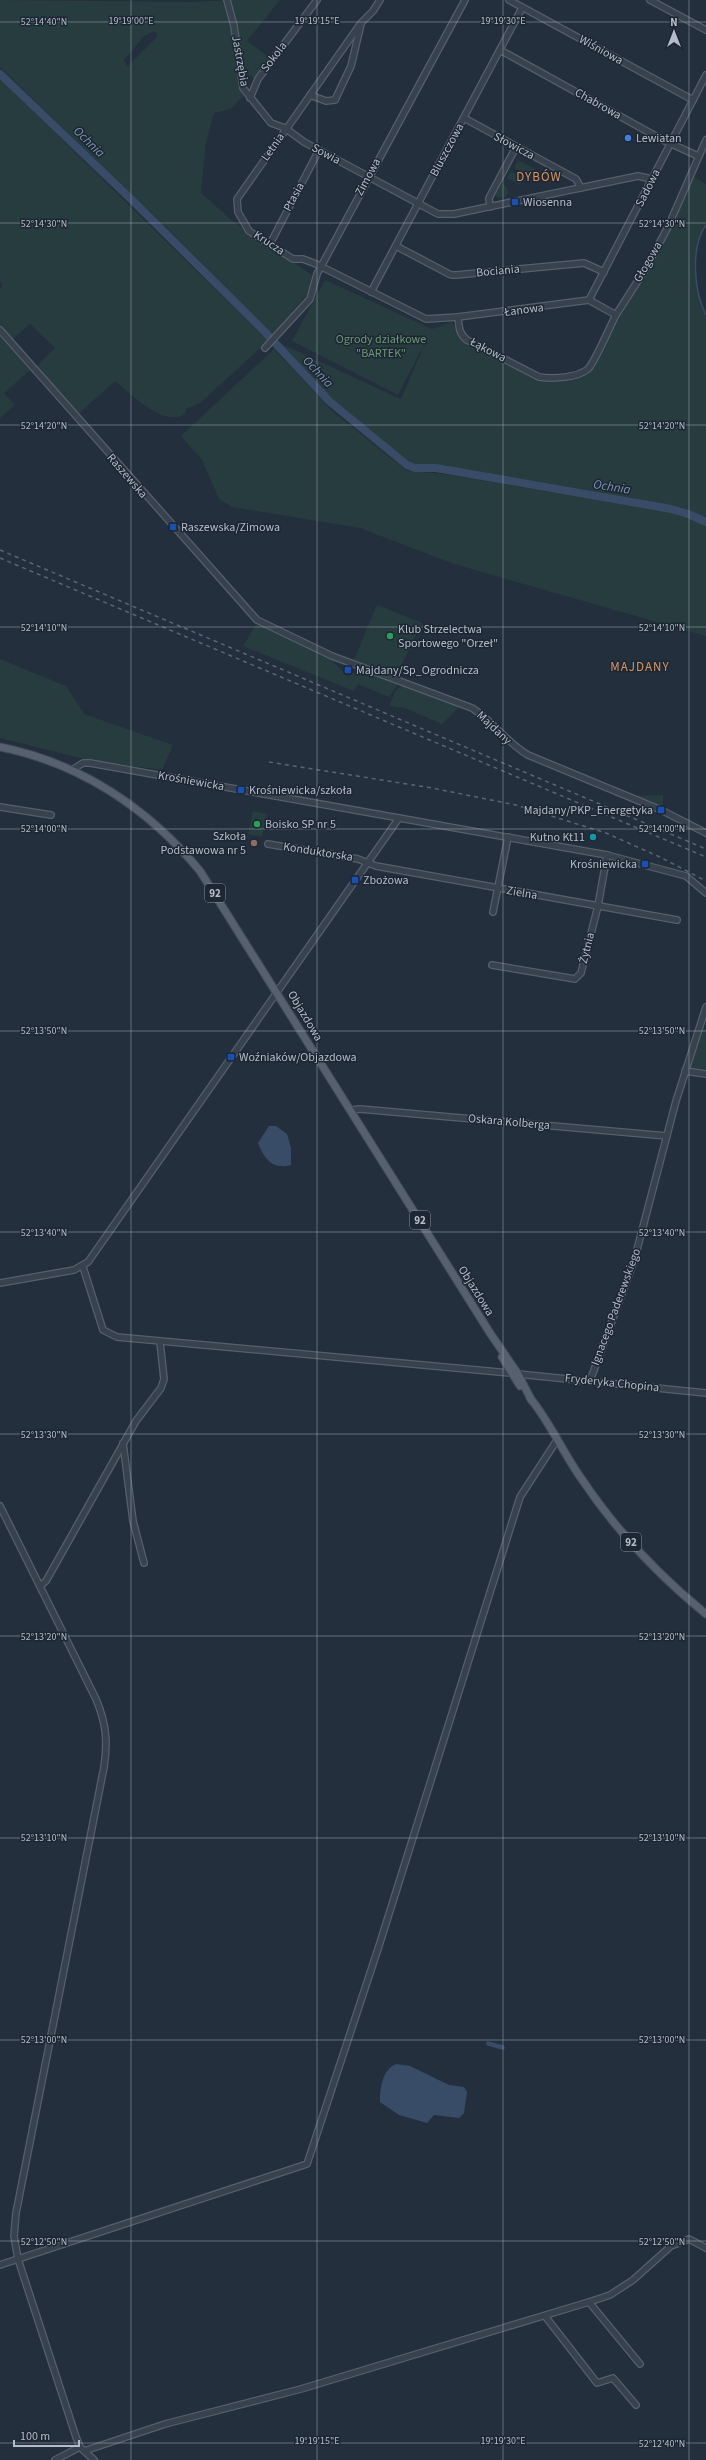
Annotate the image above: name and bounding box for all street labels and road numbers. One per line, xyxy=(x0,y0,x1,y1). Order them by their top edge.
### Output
street label: Wiśniowa xyxy=(576,31,626,69)
street label: Jastrzębia xyxy=(227,34,253,88)
street label: Sokola xyxy=(257,38,291,76)
street label: Chabrowa xyxy=(572,84,624,124)
street label: Bluszczowa xyxy=(426,120,468,180)
street label: Słowicza xyxy=(490,128,538,164)
street label: Letnia xyxy=(257,129,289,165)
street label: Sowia xyxy=(309,139,343,169)
street label: Zimowa xyxy=(351,155,385,199)
street label: Sadowa xyxy=(631,166,665,210)
street label: Ptasia xyxy=(279,179,309,215)
street label: Krucza xyxy=(250,227,288,259)
street label: Głogowa xyxy=(630,239,666,285)
street label: Bociania xyxy=(476,261,520,281)
street label: Łanowa xyxy=(502,299,545,321)
street label: Łąkowa xyxy=(466,333,509,366)
street label: Raszewska xyxy=(103,450,151,502)
street label: Majdany xyxy=(473,707,516,749)
street label: Krośniewicka xyxy=(157,767,225,795)
street label: Konduktorska xyxy=(282,838,354,866)
street label: Zielna xyxy=(505,882,539,904)
road number: 92 xyxy=(205,884,225,902)
street label: Żytnia xyxy=(575,931,599,965)
street label: Objazdowa xyxy=(283,988,327,1044)
street label: Oskara Kolberga xyxy=(467,1110,551,1134)
road number: 92 xyxy=(410,1211,430,1229)
street label: Ignacego Paderewskiego xyxy=(587,1246,645,1368)
street label: Objazdowa xyxy=(454,1263,498,1319)
street label: Fryderyka Chopina xyxy=(564,1370,660,1396)
road number: 92 xyxy=(621,1533,641,1551)

